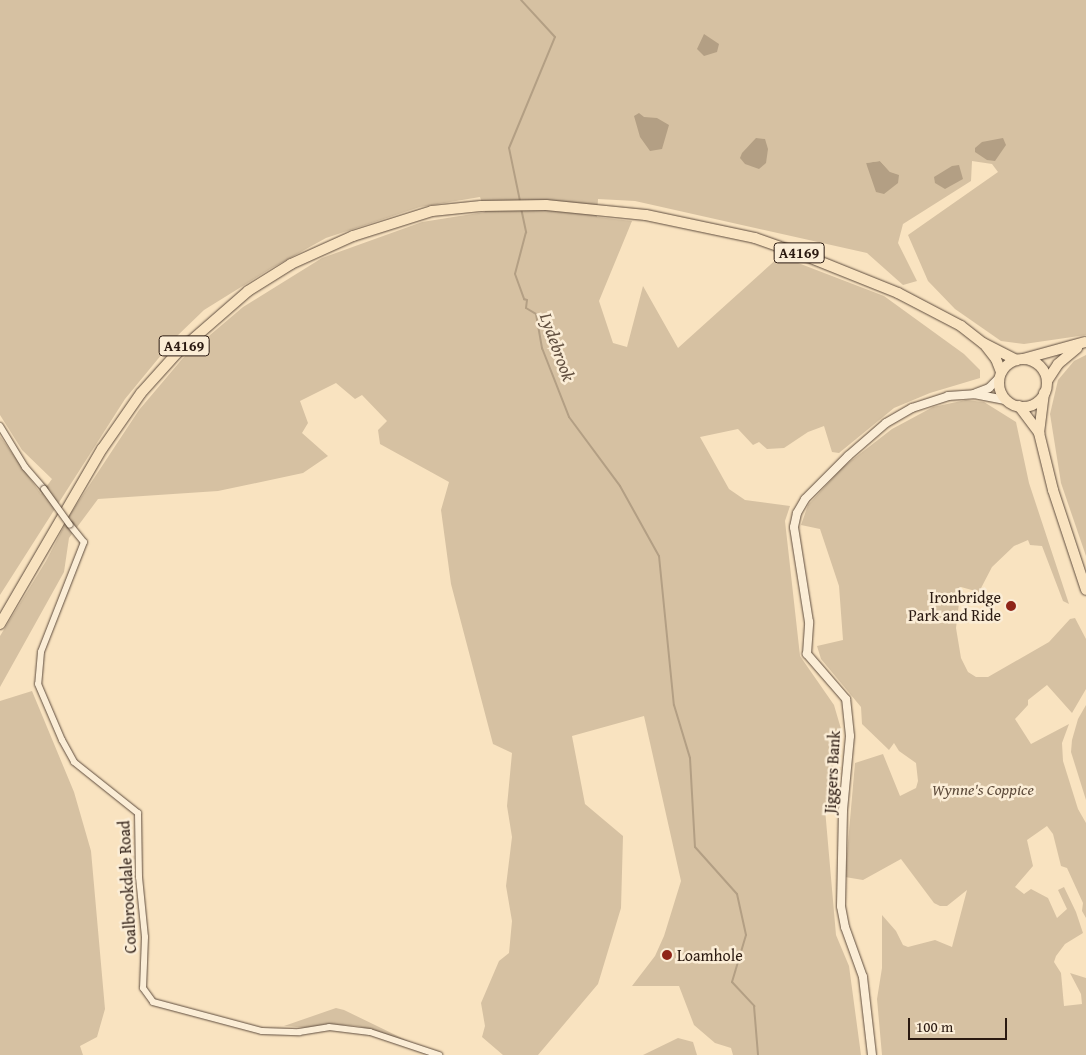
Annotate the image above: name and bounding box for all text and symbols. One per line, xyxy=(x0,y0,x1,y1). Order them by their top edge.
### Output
road number: A4169 xyxy=(773,240,825,266)
water label: Lydebrook xyxy=(535,310,579,384)
road number: A4169 xyxy=(158,334,210,358)
place label: Ironbridge Park and Ride xyxy=(908,587,1001,625)
marker: Ironbridge Park and Ride xyxy=(1005,600,1017,612)
street label: Jiggers Bank xyxy=(820,730,844,814)
park label: Wynne's Coppice xyxy=(932,779,1034,799)
street label: Coalbrookdale Road xyxy=(114,820,140,954)
place label: Loamhole xyxy=(677,945,743,965)
marker: Loamhole xyxy=(661,949,673,961)
scale bar xyxy=(911,1008,1010,1040)
text: 100 m xyxy=(916,1016,953,1037)

